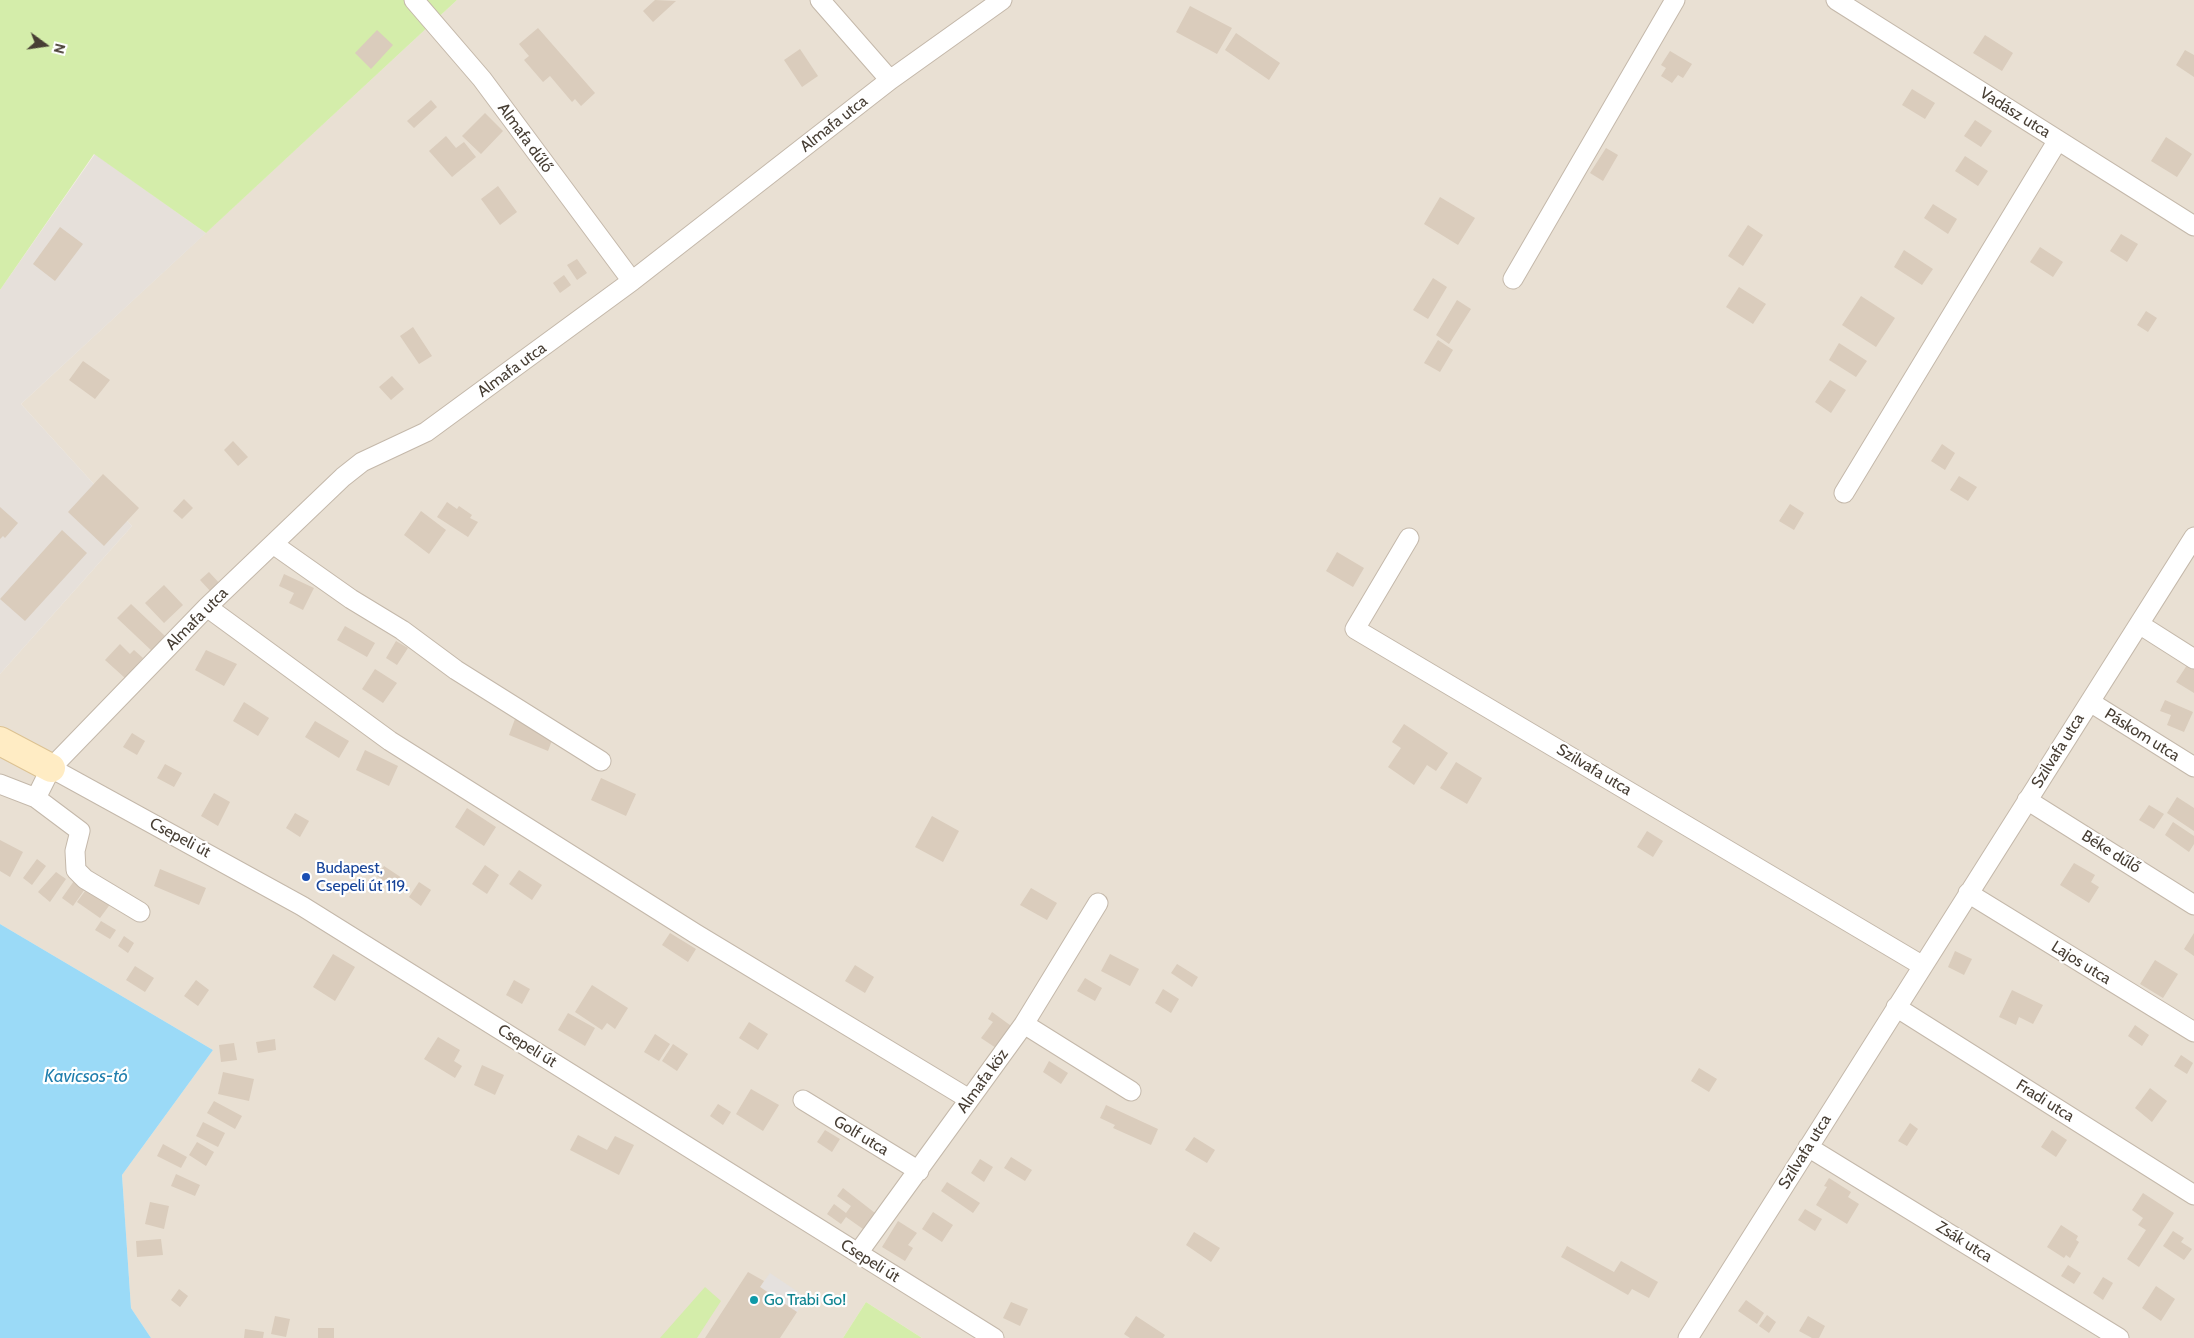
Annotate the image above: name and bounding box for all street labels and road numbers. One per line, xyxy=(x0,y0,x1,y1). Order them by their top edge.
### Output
street label: Vadász utca xyxy=(1976,84,2054,142)
street label: Almafa utca xyxy=(796,92,872,156)
street label: Almafa dűlő xyxy=(493,99,557,177)
street label: Almafa utca xyxy=(474,339,550,401)
street label: Almafa utca xyxy=(162,584,232,654)
street label: Páskom utca xyxy=(2101,704,2183,766)
street label: Szilvafa utca xyxy=(2028,710,2088,792)
street label: Szilvafa utca xyxy=(1553,740,1635,800)
street label: Csepeli út xyxy=(146,814,214,862)
street label: Béke dűlő xyxy=(2078,826,2144,878)
street label: Lajos utca xyxy=(2048,937,2114,989)
street label: Csepeli út xyxy=(494,1020,560,1072)
street label: Almafa köz xyxy=(953,1045,1013,1117)
street label: Fradi utca xyxy=(2012,1076,2078,1126)
street label: Szilvafa utca xyxy=(1775,1111,1835,1193)
street label: Golf utca xyxy=(830,1112,892,1160)
street label: Zsák utca xyxy=(1932,1217,1996,1267)
street label: Csepeli út xyxy=(837,1235,903,1287)

